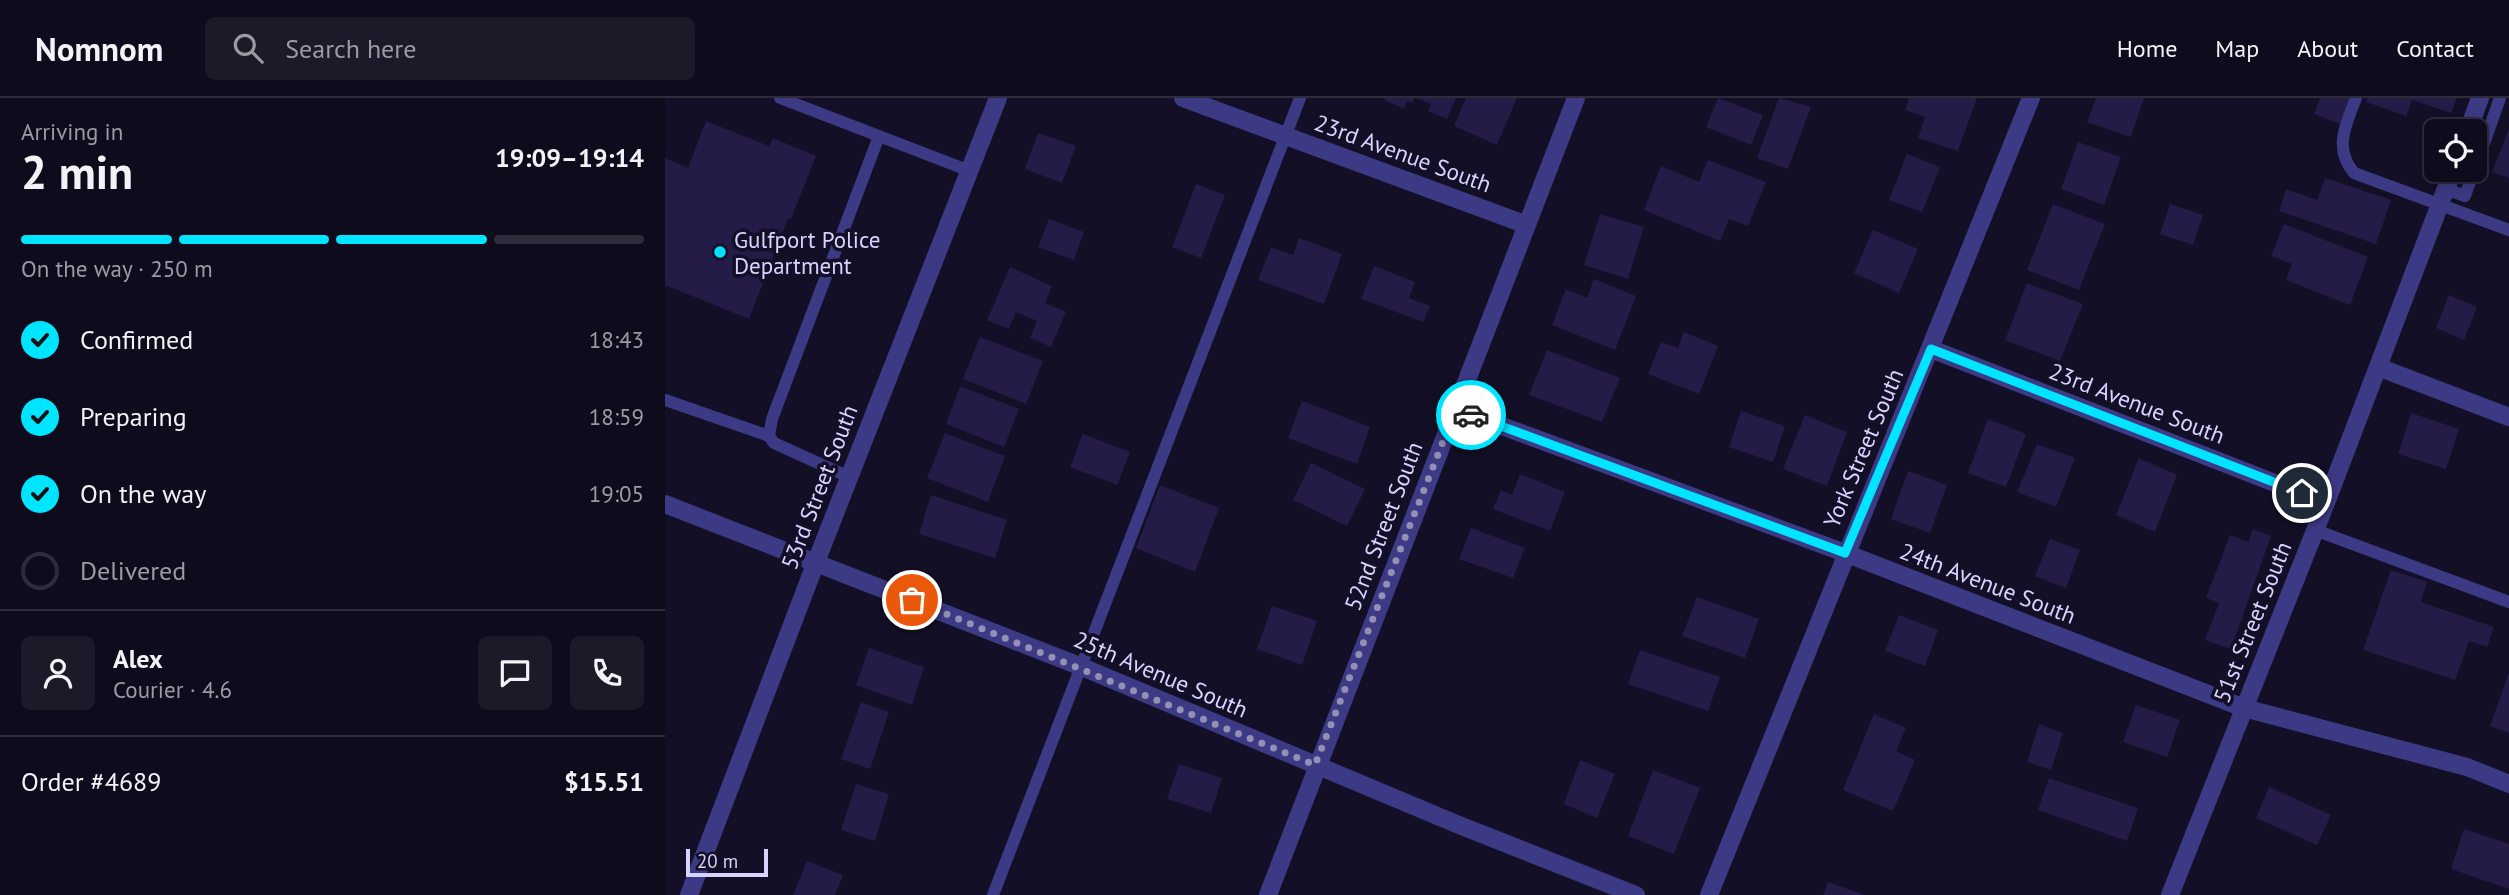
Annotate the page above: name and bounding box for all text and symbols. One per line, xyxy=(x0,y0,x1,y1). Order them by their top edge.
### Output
search box xyxy=(205,17,695,80)
text: Nomnom xyxy=(35,27,163,70)
icon: search xyxy=(229,29,267,67)
text: Search here xyxy=(285,32,416,65)
text: Home xyxy=(2117,33,2177,64)
text: Map xyxy=(2215,33,2259,64)
text: About xyxy=(2297,33,2358,64)
text: Contact xyxy=(2396,33,2474,64)
street label: 23rd Avenue South xyxy=(1311,108,1495,198)
text: Arriving in xyxy=(21,117,123,146)
map controls xyxy=(2424,119,2487,182)
button: locate xyxy=(2424,119,2487,182)
text: 19:09–19:14 xyxy=(495,141,644,174)
text: 2 min xyxy=(21,142,133,202)
place label: Gulfport Police Department xyxy=(734,225,881,280)
marker: Gulfport Police Department xyxy=(712,244,728,260)
text: On the way · 250 m xyxy=(21,254,213,283)
icon: check xyxy=(21,321,59,359)
text: Confirmed xyxy=(80,323,193,356)
text: 18:43 xyxy=(589,325,644,354)
street label: 23rd Avenue South xyxy=(2045,356,2229,450)
street label: York Street South xyxy=(1816,364,1910,532)
courier xyxy=(1436,380,1506,450)
icon: car xyxy=(1452,396,1490,434)
icon: check xyxy=(21,398,59,436)
text: Preparing xyxy=(80,400,187,433)
street label: 53rd Street South xyxy=(774,401,864,573)
text: 18:59 xyxy=(589,402,644,431)
street label: 52nd Street South xyxy=(1338,438,1428,614)
pin xyxy=(2272,463,2332,523)
icon: home xyxy=(2283,474,2321,512)
icon: check xyxy=(21,475,59,513)
text: On the way xyxy=(80,477,206,510)
text: 19:05 xyxy=(589,479,644,508)
street label: 24th Avenue South xyxy=(1896,536,2080,630)
street label: 51st Street South xyxy=(2207,537,2297,707)
text: Delivered xyxy=(80,554,186,587)
pin xyxy=(882,570,942,630)
icon: bag xyxy=(893,581,931,619)
street label: 25th Avenue South xyxy=(1070,624,1252,724)
button: person xyxy=(21,636,95,710)
button: chat xyxy=(478,636,552,710)
button: phone xyxy=(570,636,644,710)
text: Alex xyxy=(113,642,163,675)
text: Courier · 4.6 xyxy=(113,675,232,704)
text: Order #4689 xyxy=(21,765,161,798)
text: $15.51 xyxy=(564,765,644,798)
scale bar xyxy=(686,846,768,878)
text: 20 m xyxy=(697,849,738,873)

